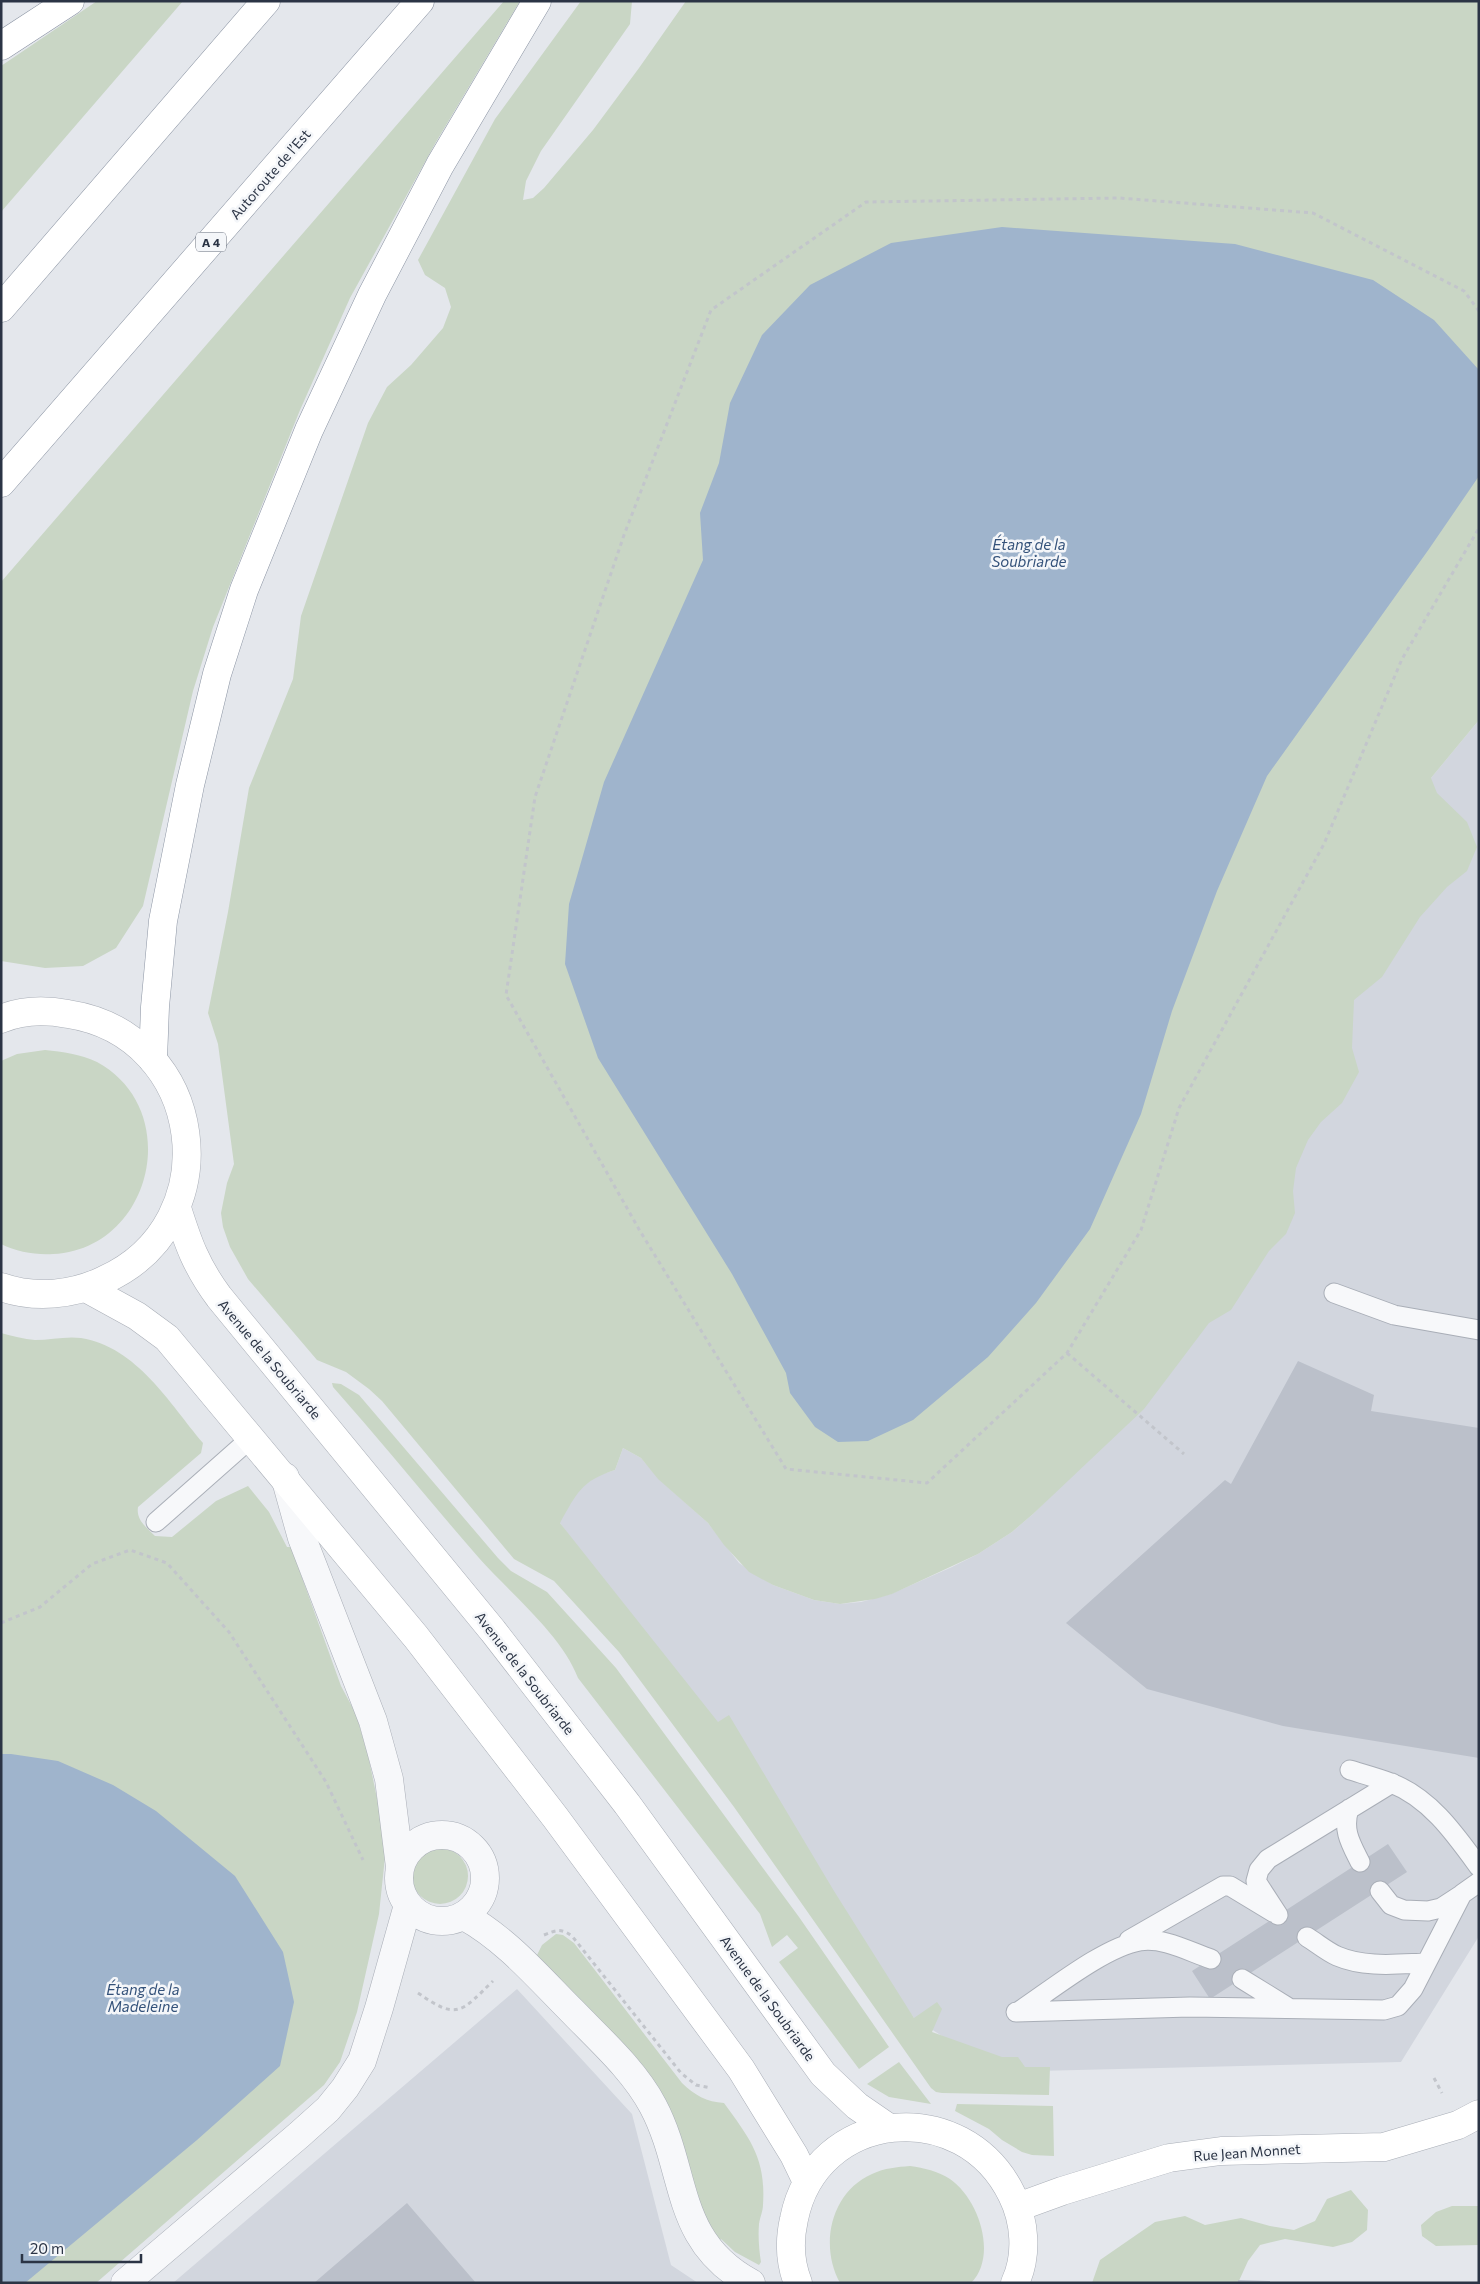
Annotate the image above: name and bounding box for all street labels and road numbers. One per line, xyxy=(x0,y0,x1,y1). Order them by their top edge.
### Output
street label: Autoroute de l’Est xyxy=(226,125,314,223)
road number: A 4 xyxy=(196,232,226,252)
street label: Avenue de la Soubriarde xyxy=(215,1296,325,1422)
street label: Avenue de la Soubriarde xyxy=(472,1608,578,1738)
street label: Avenue de la Soubriarde xyxy=(717,1932,819,2064)
street label: Rue Jean Monnet xyxy=(1193,2140,1301,2164)

